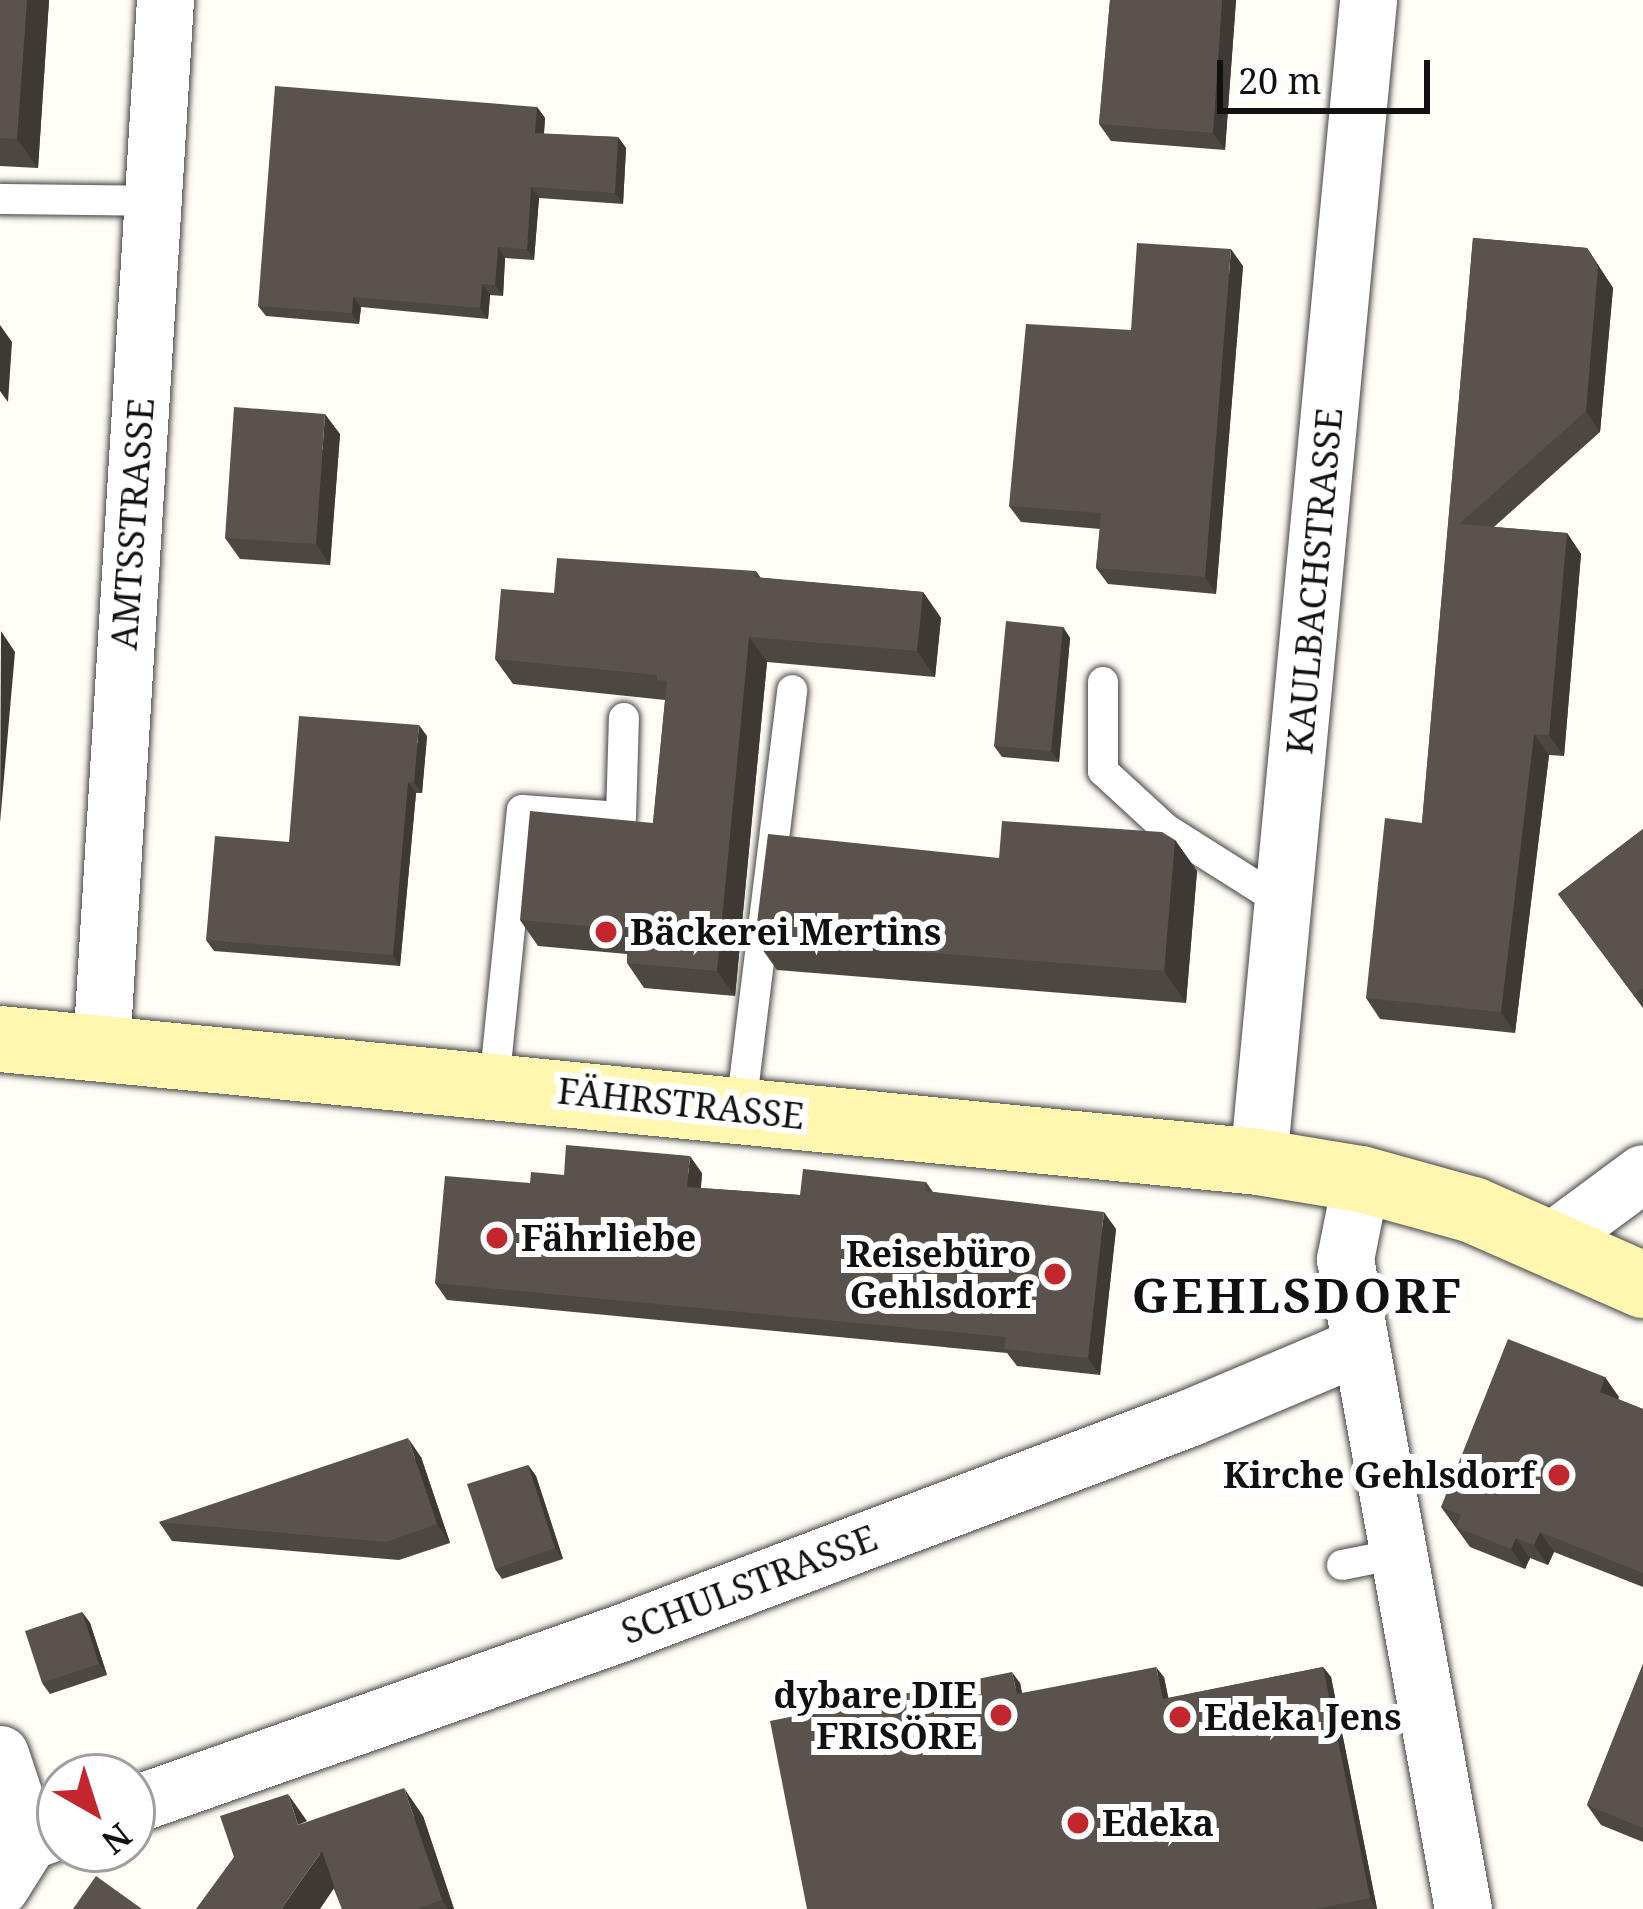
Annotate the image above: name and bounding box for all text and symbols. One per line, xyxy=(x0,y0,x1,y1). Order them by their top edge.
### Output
scale bar xyxy=(1223,36,1436,110)
text: 20 m xyxy=(1238,56,1322,105)
street label: AMTSSTRASSE xyxy=(102,397,162,651)
street label: KAULBACHSTRASSE xyxy=(1277,406,1351,756)
place label: Bäckerei Mertins xyxy=(630,910,941,954)
marker: Bäckerei Mertins xyxy=(593,919,619,945)
street label: FÄHRSTRASSE xyxy=(556,1069,806,1137)
place label: Fährliebe xyxy=(521,1216,696,1260)
marker: Fährliebe xyxy=(484,1225,510,1251)
place label: Reisebüro Gehlsdorf xyxy=(846,1231,1031,1316)
marker: Reisebüro Gehlsdorf xyxy=(1042,1261,1068,1287)
district label: GEHLSDORF xyxy=(1132,1266,1464,1324)
place label: Kirche Gehlsdorf xyxy=(1223,1453,1535,1497)
marker: Kirche Gehlsdorf xyxy=(1546,1462,1572,1488)
street label: SCHULSTRASSE xyxy=(615,1515,883,1653)
place label: dybare DIE FRISÖRE xyxy=(773,1672,977,1757)
place label: Edeka Jens xyxy=(1204,1695,1402,1739)
marker: dybare DIE FRISÖRE xyxy=(988,1702,1014,1728)
marker: Edeka Jens xyxy=(1167,1704,1193,1730)
north arrow xyxy=(36,1753,156,1873)
place label: Edeka xyxy=(1102,1801,1214,1845)
marker: Edeka xyxy=(1065,1810,1091,1836)
text: N xyxy=(93,1813,141,1865)

